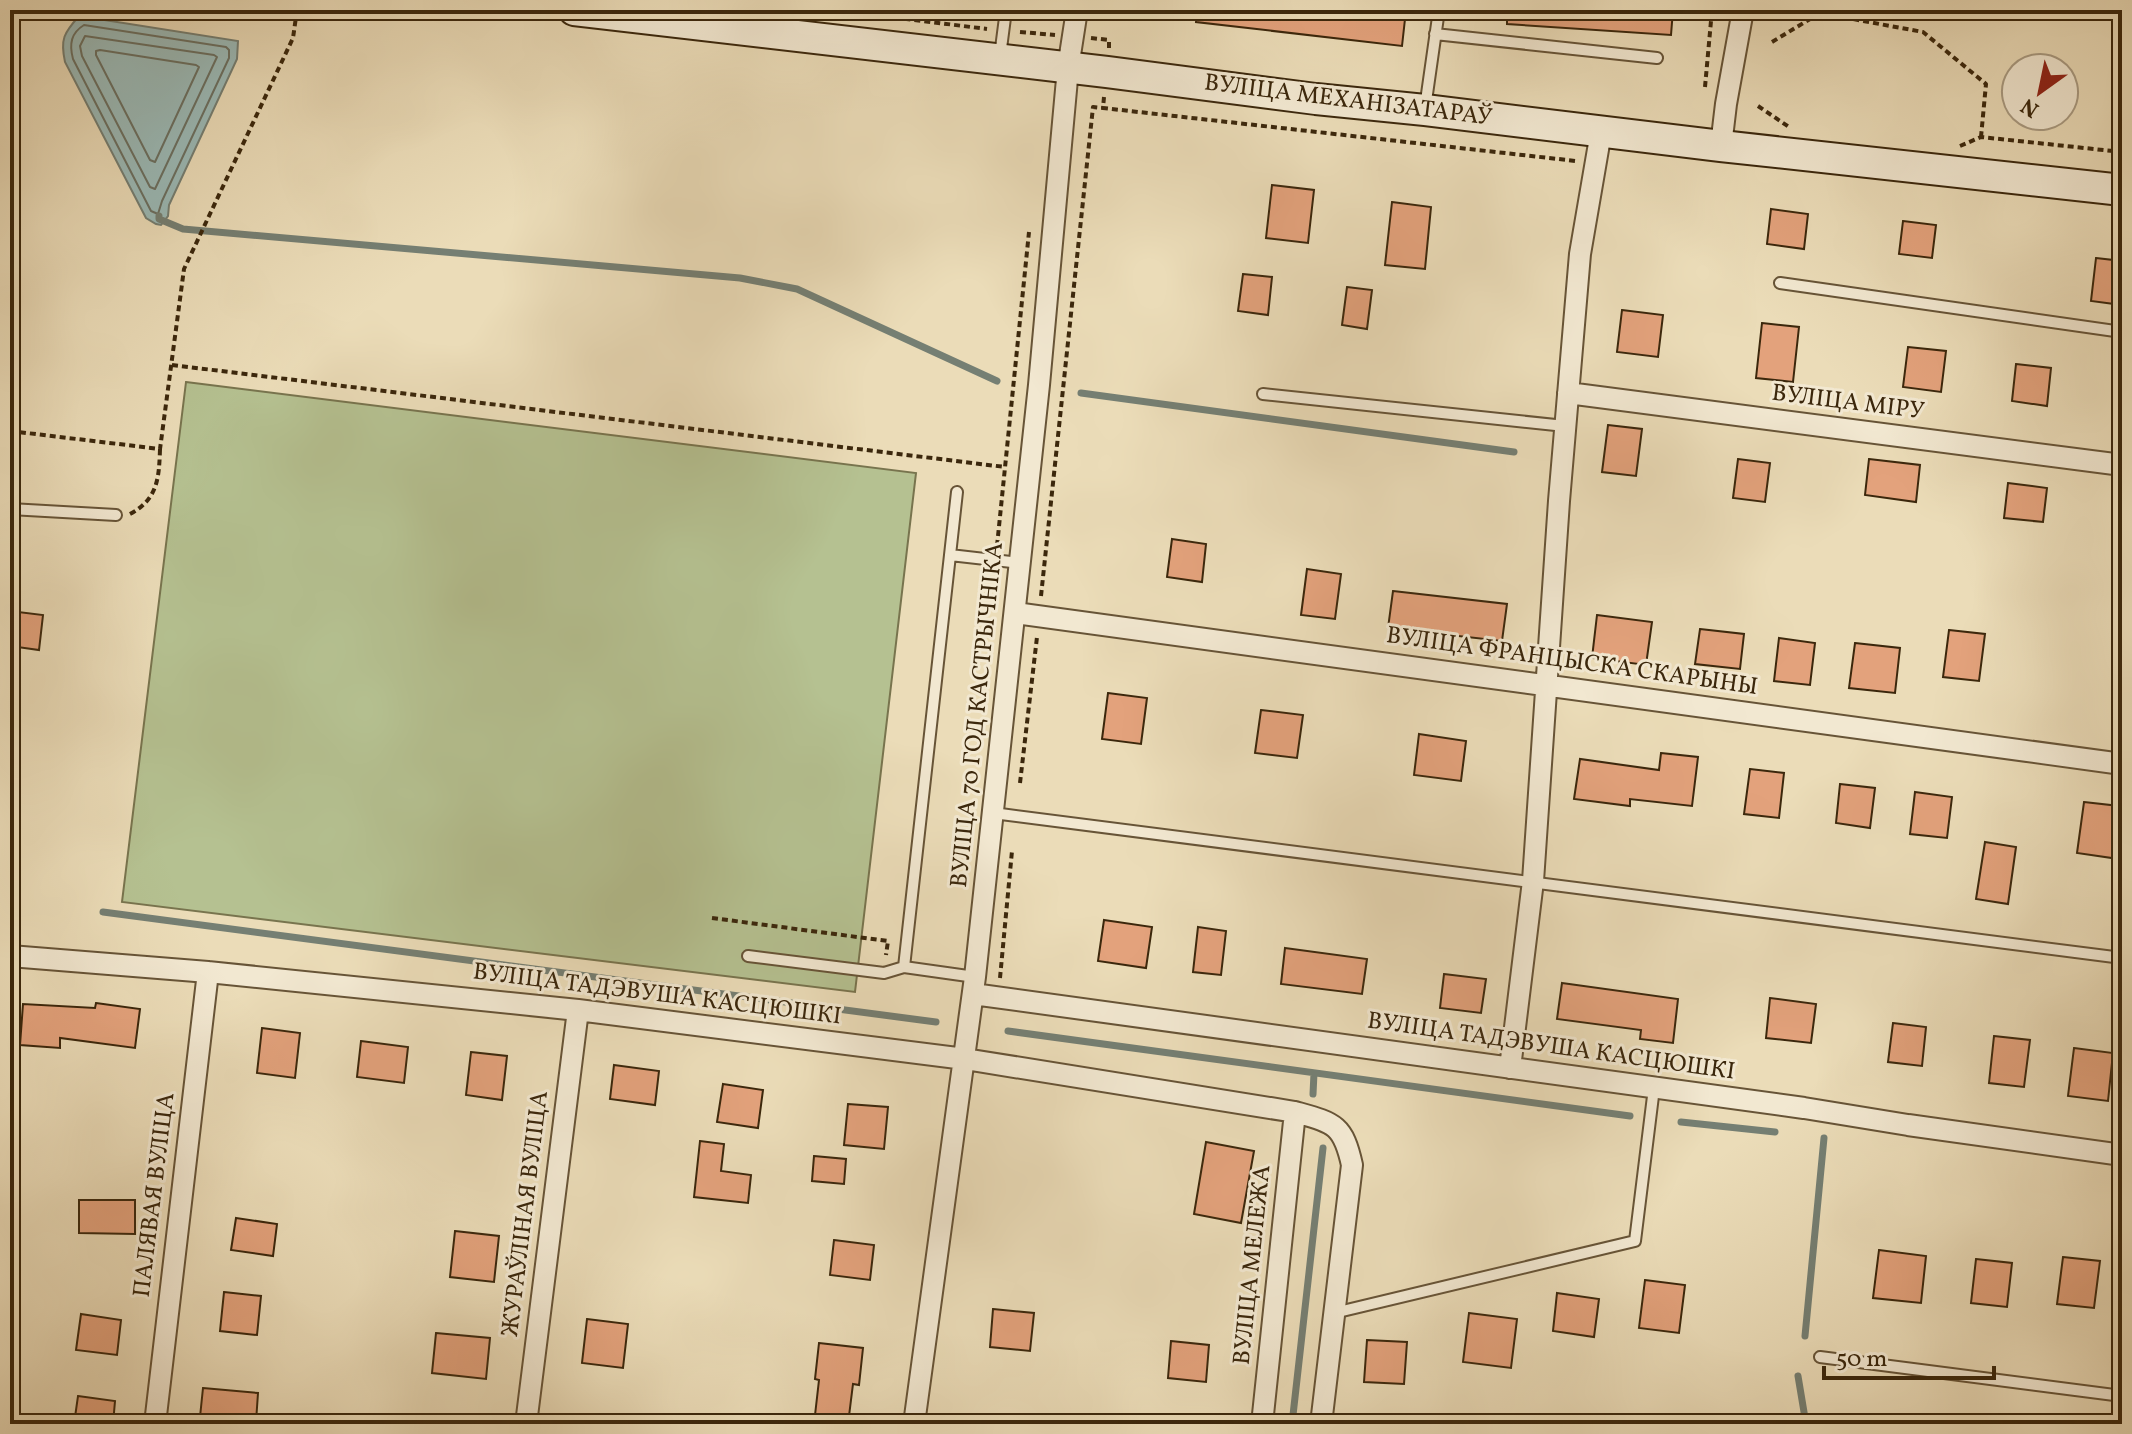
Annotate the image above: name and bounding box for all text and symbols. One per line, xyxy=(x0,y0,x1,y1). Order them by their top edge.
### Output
north arrow xyxy=(2000,52,2080,132)
street label: ВУЛІЦА МЕХАНІЗАТАРАЎ xyxy=(1202,66,1494,136)
text: N xyxy=(2015,89,2046,124)
street label: ВУЛІЦА МІРУ xyxy=(1770,377,1927,429)
street label: ВУЛІЦА 70 ГОД КАСТРЫЧНІКА xyxy=(943,540,1013,889)
street label: ВУЛІЦА ФРАНЦЫСКА СКАРЫНЫ xyxy=(1384,619,1760,705)
street label: ВУЛІЦА ТАДЭВУША КАСЦЮШКІ xyxy=(471,956,843,1034)
street label: ВУЛІЦА ТАДЭВУША КАСЦЮШКІ xyxy=(1365,1004,1737,1090)
street label: ЖУРАЎЛІНАЯ ВУЛІЦА xyxy=(494,1089,558,1339)
street label: ПАЛЯВАЯ ВУЛІЦА xyxy=(126,1091,184,1299)
street label: ВУЛІЦА МЕЛЕЖА xyxy=(1226,1163,1280,1367)
scale bar xyxy=(1824,1330,1994,1380)
text: 50 m xyxy=(1836,1343,1888,1377)

